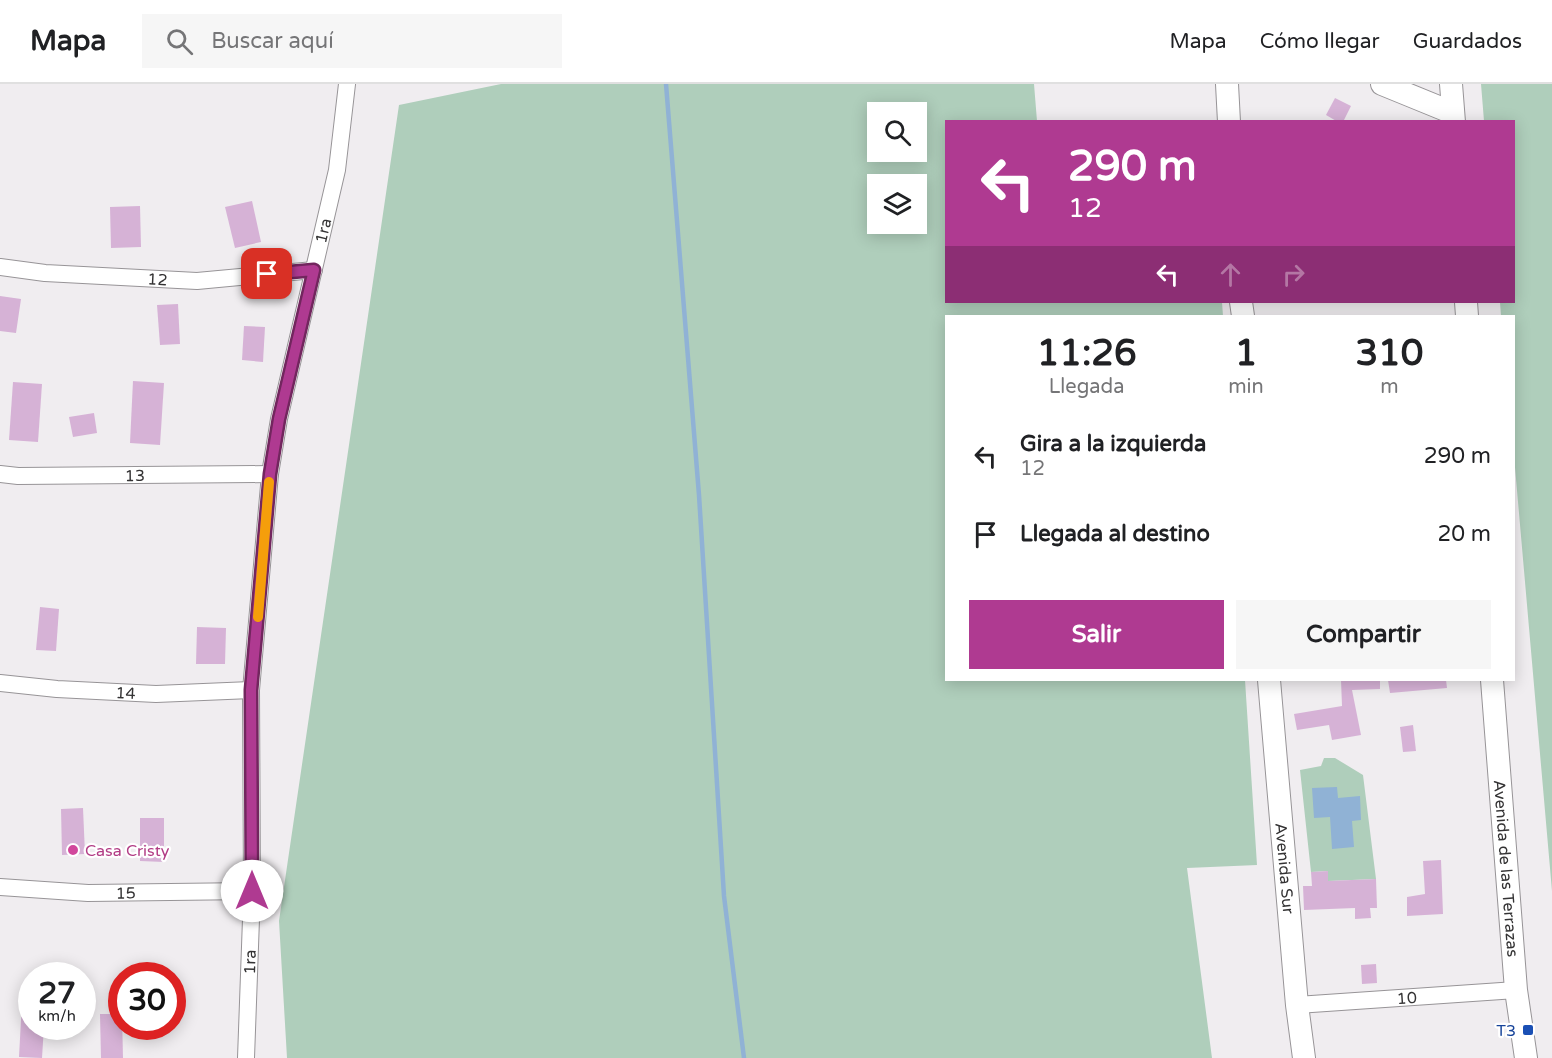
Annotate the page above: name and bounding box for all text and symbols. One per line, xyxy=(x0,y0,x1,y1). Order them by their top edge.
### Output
search box xyxy=(142,14,562,68)
text: Mapa xyxy=(30,24,106,58)
icon: search xyxy=(163,25,196,58)
text: Buscar aquí xyxy=(211,28,334,54)
text: Mapa xyxy=(1169,29,1227,54)
text: Cómo llegar xyxy=(1260,29,1380,54)
text: Guardados xyxy=(1413,29,1522,54)
map controls xyxy=(867,102,927,234)
button: search xyxy=(867,102,927,162)
text: 290 m xyxy=(1068,141,1197,192)
icon: left xyxy=(969,144,1047,222)
button: layers xyxy=(867,174,927,234)
text: 12 xyxy=(1068,192,1102,225)
street label: 1ra xyxy=(311,216,336,245)
pin xyxy=(241,248,292,299)
icon: arrive xyxy=(250,257,283,290)
icon: left xyxy=(1151,258,1184,291)
icon: ahead xyxy=(1214,258,1247,291)
icon: right xyxy=(1277,258,1310,291)
street label: 12 xyxy=(147,269,168,290)
text: 11:26 xyxy=(1037,332,1137,375)
text: 1 xyxy=(1235,332,1257,375)
text: 310 xyxy=(1355,332,1423,375)
text: Llegada xyxy=(1049,375,1124,399)
text: min xyxy=(1228,375,1264,399)
text: m xyxy=(1380,375,1399,399)
text: Gira a la izquierda xyxy=(1020,431,1206,457)
icon: left xyxy=(969,440,1002,473)
text: 290 m xyxy=(1424,443,1491,469)
text: 12 xyxy=(1020,457,1045,481)
street label: 13 xyxy=(125,466,145,486)
icon: arrive xyxy=(969,518,1002,551)
text: Llegada al destino xyxy=(1020,521,1210,547)
text: 20 m xyxy=(1437,521,1491,547)
button: Salir xyxy=(969,600,1224,669)
button: Compartir xyxy=(1236,600,1491,669)
street label: 14 xyxy=(115,683,136,704)
street label: Avenida de las Terrazas xyxy=(1489,779,1522,958)
street label: Avenida Sur xyxy=(1270,822,1298,916)
place label: Casa Cristy xyxy=(85,841,170,861)
marker: Casa Cristy xyxy=(66,843,80,857)
position arrow xyxy=(220,859,284,923)
street label: 15 xyxy=(116,883,136,904)
street label: 1ra xyxy=(240,949,261,975)
speed limit sign: 30 xyxy=(108,962,186,1040)
text: 27 xyxy=(38,975,76,1012)
street label: 10 xyxy=(1396,988,1418,1009)
text: km/h xyxy=(38,1007,76,1025)
place label: T3 xyxy=(1496,1021,1516,1041)
marker: T3 xyxy=(1521,1023,1535,1037)

